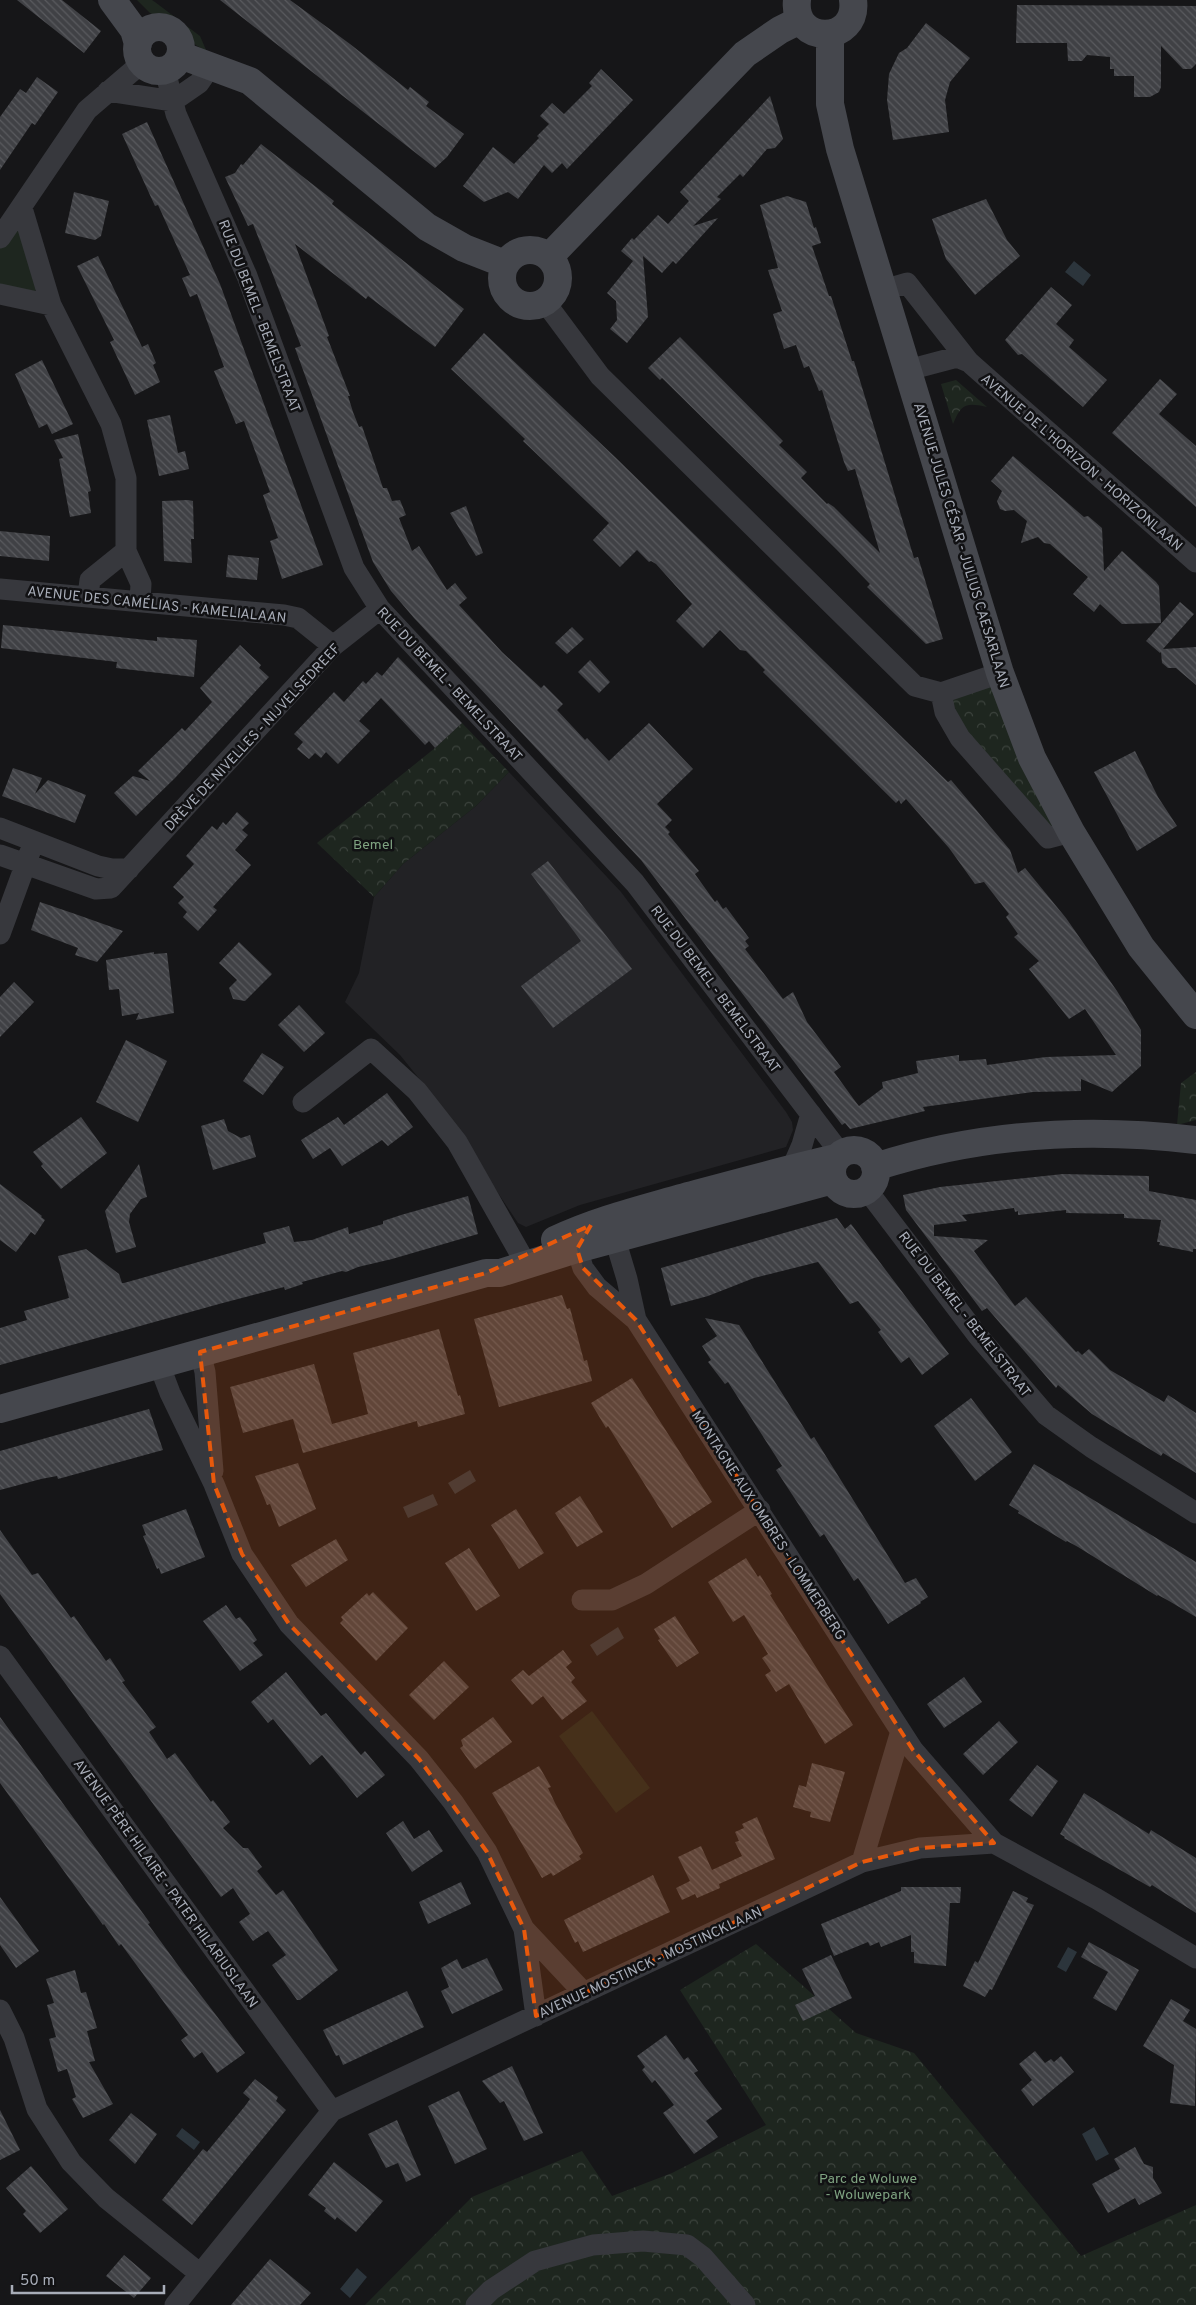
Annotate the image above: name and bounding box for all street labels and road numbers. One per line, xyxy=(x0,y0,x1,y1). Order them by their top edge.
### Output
street label: RUE DU BEMEL - BEMELSTRAAT xyxy=(214,218,303,415)
street label: AVENUE DE L'HORIZON - HORIZONLAAN xyxy=(977,371,1185,555)
street label: AVENUE JULES CÉSAR - JULIUS CAESARLAAN xyxy=(909,400,1013,690)
street label: AVENUE DES CAMÉLIAS - KAMELIALAAN xyxy=(27,582,287,628)
street label: RUE DU BEMEL - BEMELSTRAAT xyxy=(373,604,525,766)
street label: DRÈVE DE NIVELLES - NIJVELSEDREEF xyxy=(161,640,345,835)
street label: RUE DU BEMEL - BEMELSTRAAT xyxy=(646,903,783,1077)
street label: RUE DU BEMEL - BEMELSTRAAT xyxy=(894,1229,1034,1401)
street label: MONTAGNE AUX OMBRES - LOMMERBERG xyxy=(687,1408,848,1644)
street label: AVENUE PÈRE HILAIRE - PATER HILARIUSLAAN xyxy=(69,1756,261,2011)
street label: AVENUE MOSTINCK - MOSTINCKLAAN xyxy=(536,1904,765,2023)

